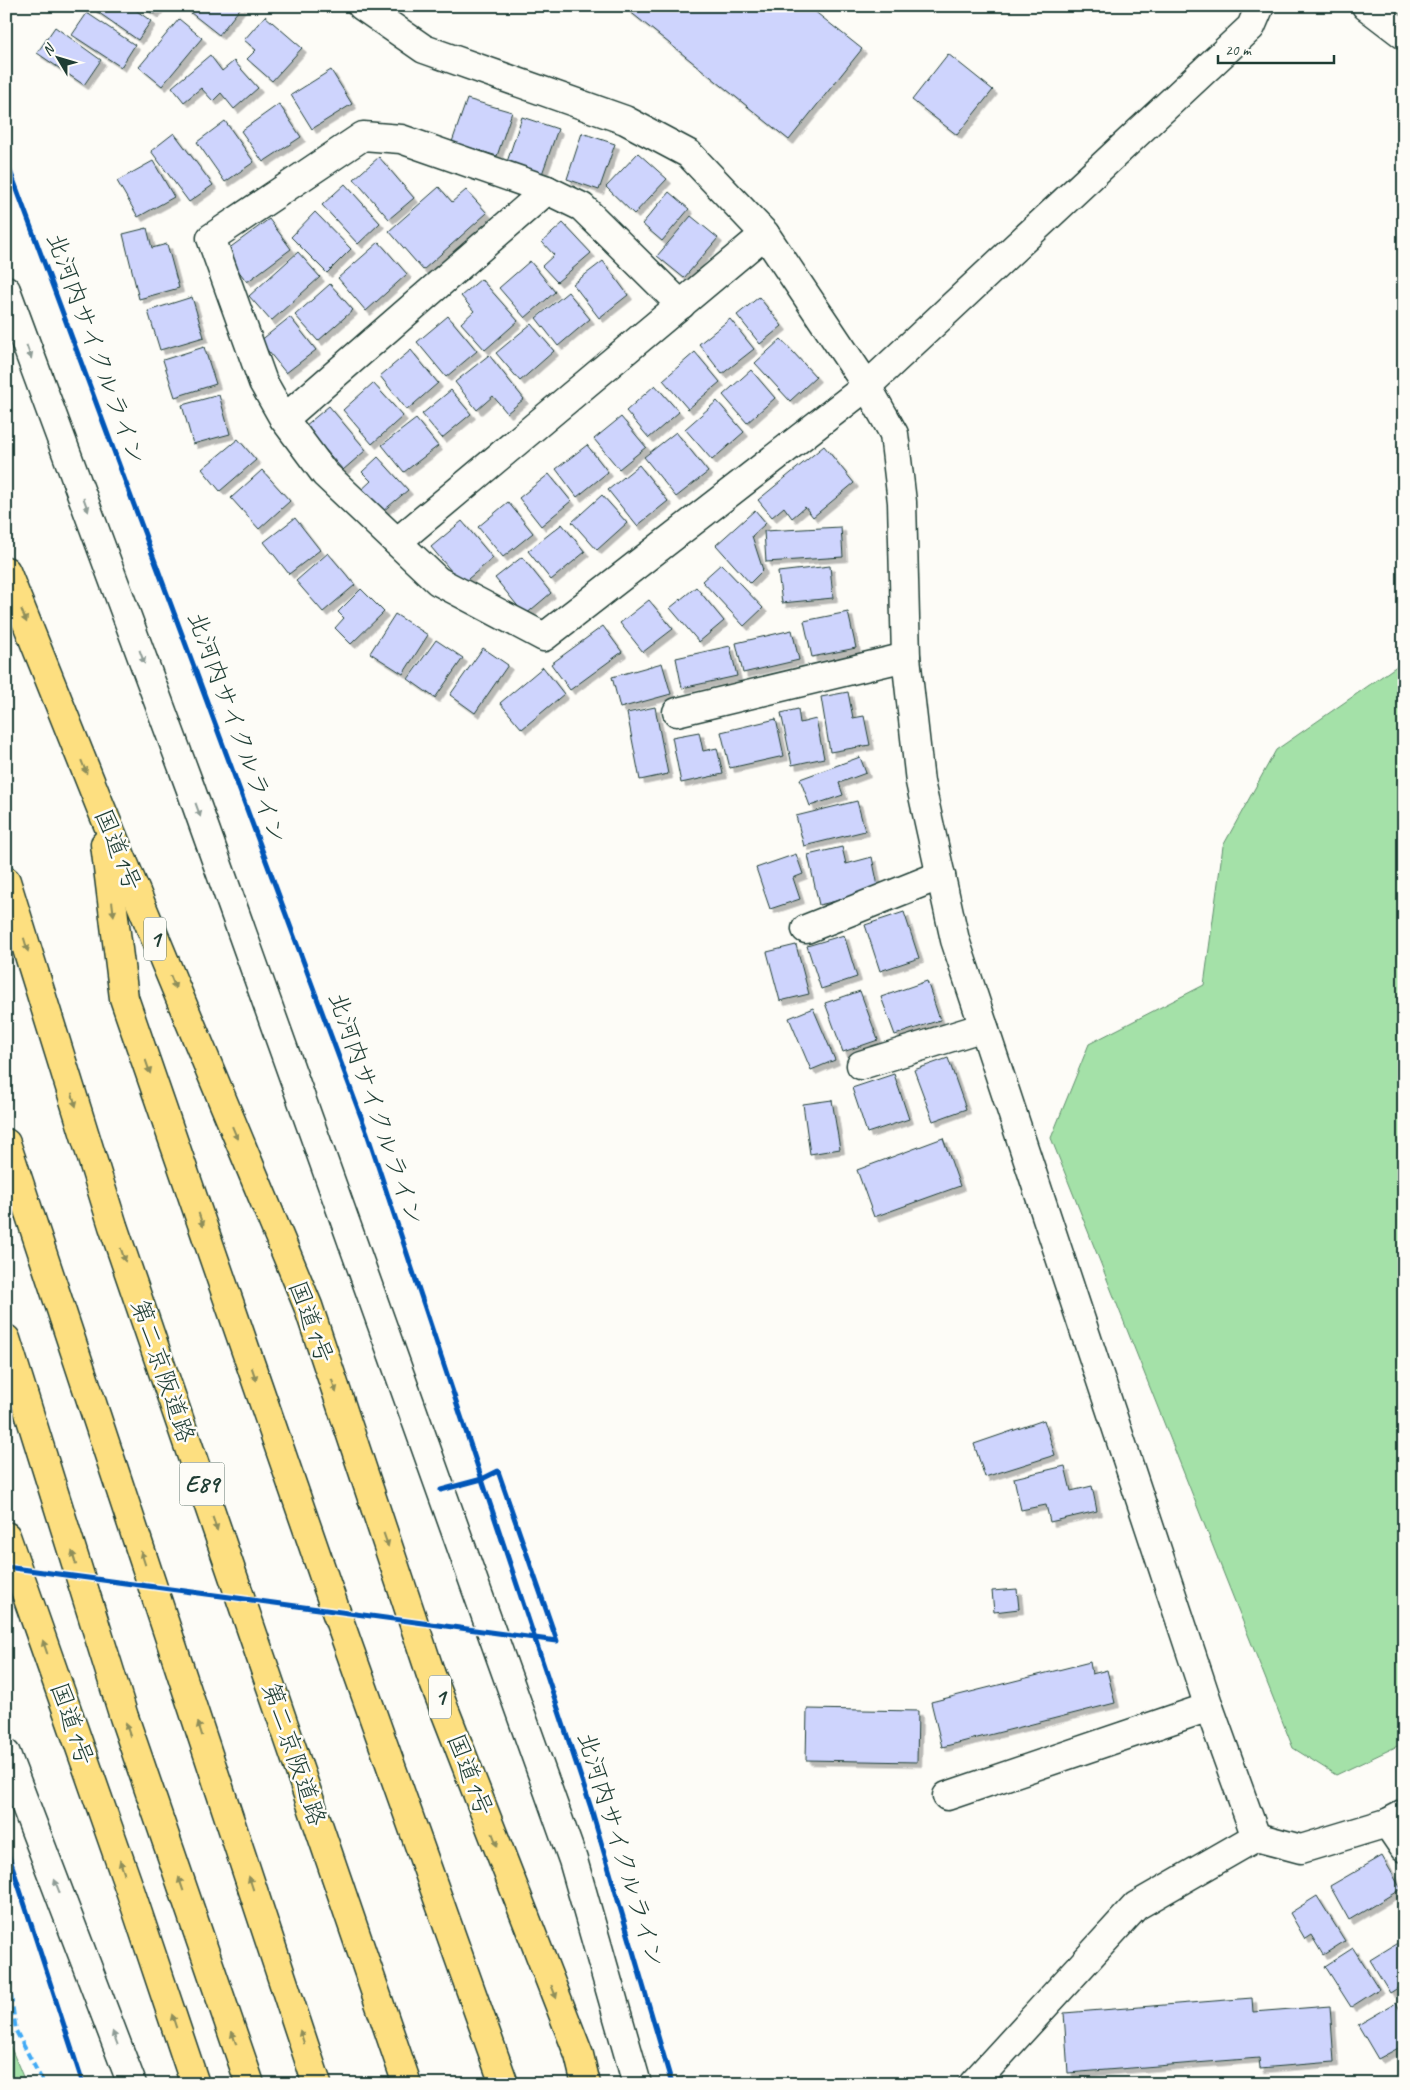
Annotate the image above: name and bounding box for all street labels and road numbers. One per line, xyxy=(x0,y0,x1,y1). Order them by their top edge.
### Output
street label: 北河内サイクルライン xyxy=(39,228,153,470)
street label: 北河内サイクルライン xyxy=(180,607,294,849)
street label: 国道1号 xyxy=(87,804,149,896)
road number: 1 xyxy=(144,918,166,961)
street label: 北河内サイクルライン xyxy=(321,988,431,1230)
street label: 国道1号 xyxy=(281,1276,341,1368)
street label: 第二京阪道路 xyxy=(123,1295,203,1447)
road number: E89 xyxy=(180,1462,224,1506)
road number: 1 xyxy=(429,1675,451,1718)
street label: 国道1号 xyxy=(43,1678,101,1770)
street label: 第二京阪道路 xyxy=(254,1678,334,1830)
street label: 北河内サイクルライン xyxy=(570,1728,672,1972)
street label: 国道1号 xyxy=(440,1729,500,1821)

